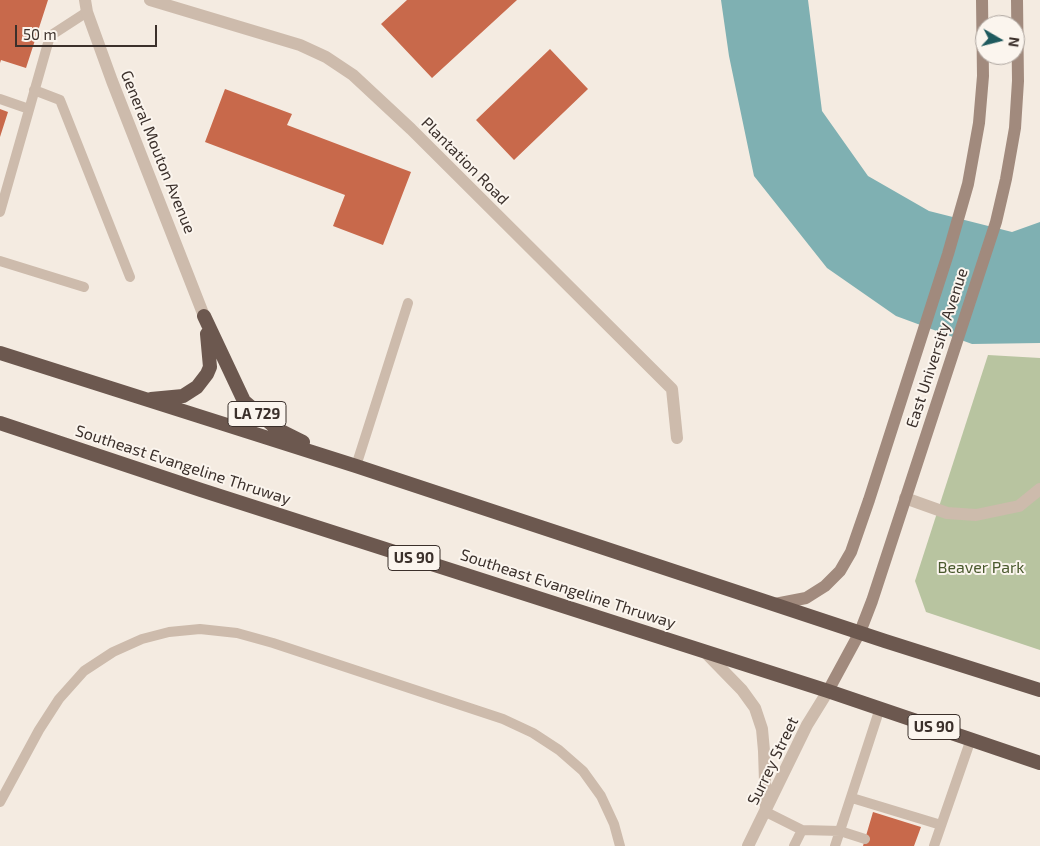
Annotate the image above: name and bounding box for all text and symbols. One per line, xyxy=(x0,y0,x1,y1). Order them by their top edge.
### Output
scale bar xyxy=(18,15,160,47)
north arrow xyxy=(975,15,1025,65)
text: 50 m xyxy=(23,25,57,43)
text: N xyxy=(1005,36,1023,48)
street label: General Mouton Avenue xyxy=(117,68,199,236)
street label: Plantation Road xyxy=(417,113,513,209)
street label: East University Avenue xyxy=(902,266,972,430)
road number: LA 729 xyxy=(228,402,286,426)
street label: Southeast Evangeline Thruway xyxy=(73,421,293,509)
street label: Southeast Evangeline Thruway xyxy=(458,545,678,633)
road number: US 90 xyxy=(388,546,440,570)
park label: Beaver Park xyxy=(938,558,1024,578)
street label: Surrey Street xyxy=(743,714,803,808)
road number: US 90 xyxy=(908,714,960,740)

